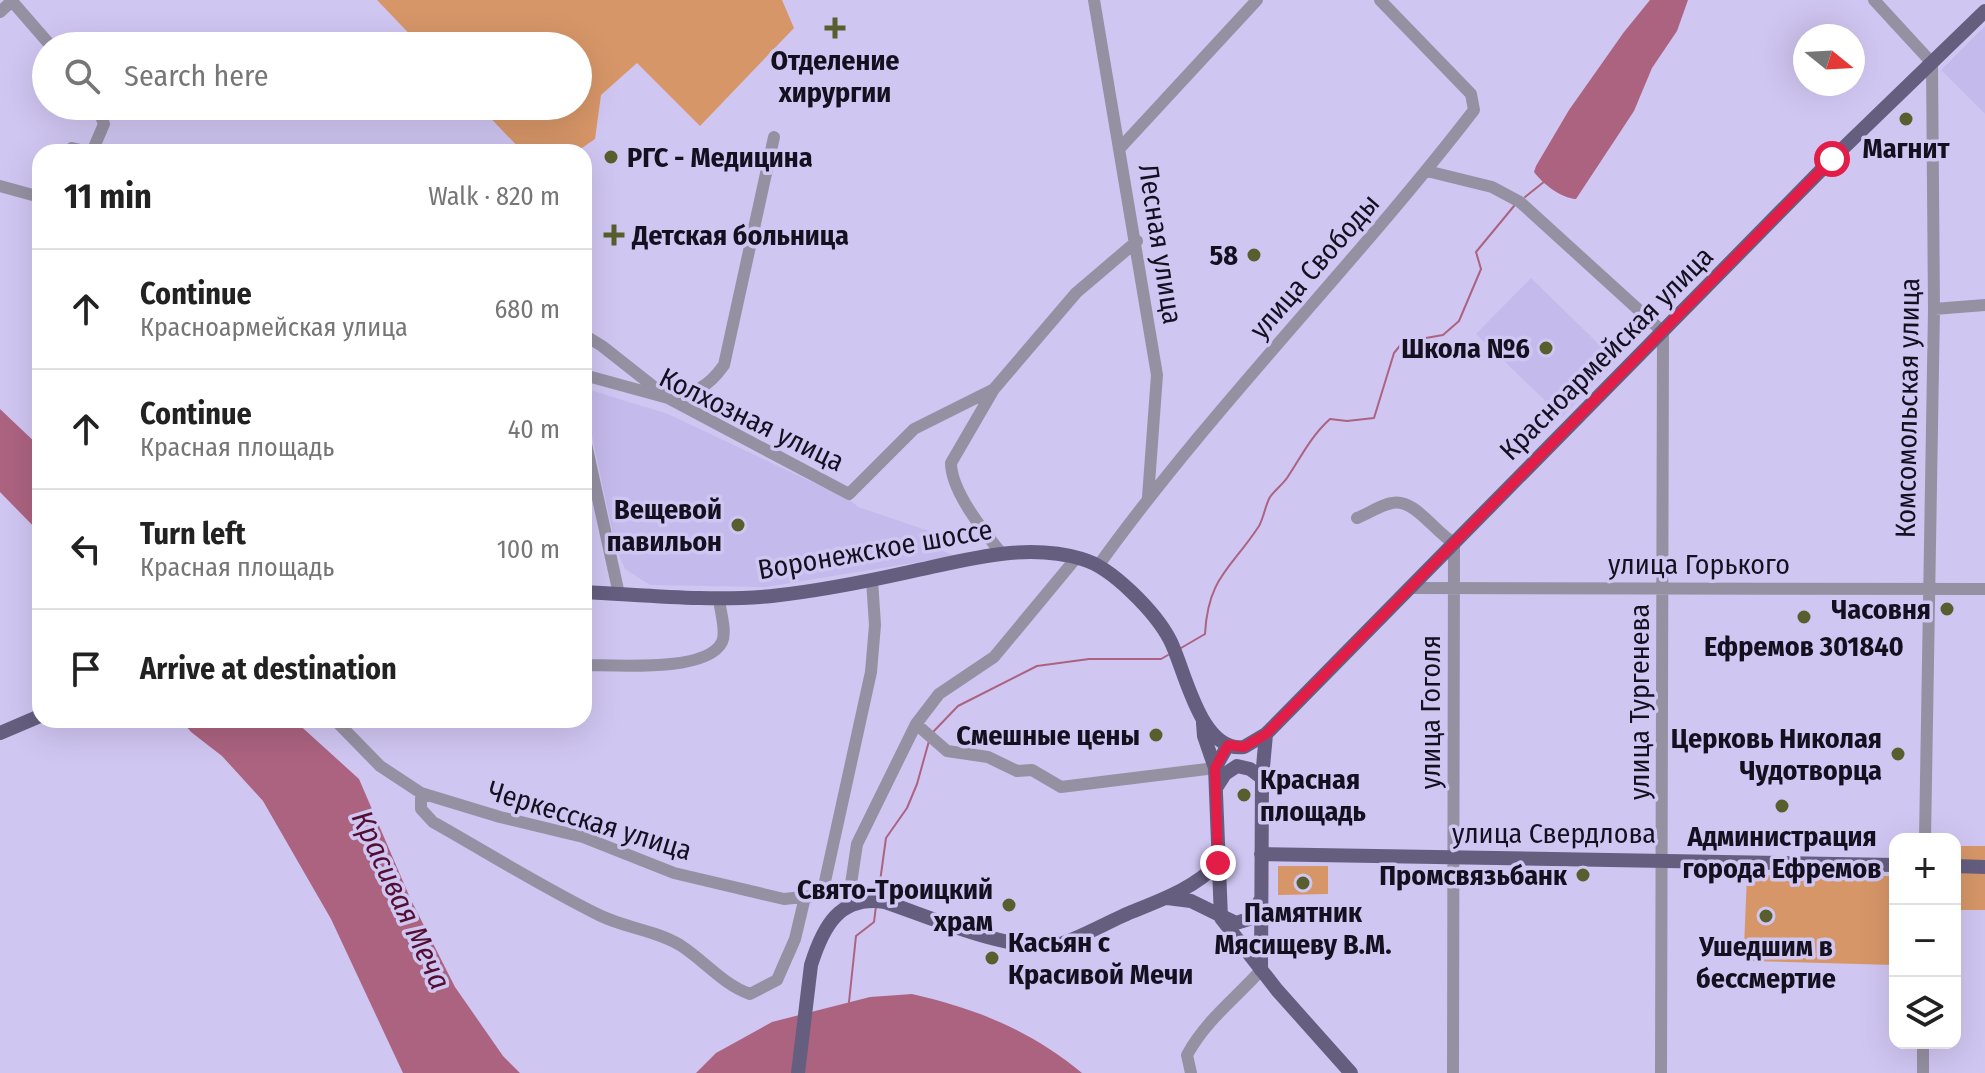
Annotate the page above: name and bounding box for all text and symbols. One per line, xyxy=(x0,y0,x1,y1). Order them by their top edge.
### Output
marker: Отделение хирургии xyxy=(824,17,846,39)
north arrow xyxy=(1793,24,1865,96)
search box xyxy=(32,32,592,120)
place label: Отделение хирургии xyxy=(770,44,900,109)
icon: search xyxy=(60,54,104,98)
text: Search here xyxy=(124,58,269,94)
marker: Магнит xyxy=(1897,110,1915,128)
place label: Магнит xyxy=(1863,132,1950,165)
place label: РГС - Медицина xyxy=(627,141,813,174)
route start xyxy=(1814,141,1850,177)
marker: РГС - Медицина xyxy=(602,148,620,166)
street label: Лесная улица xyxy=(1132,162,1189,326)
text: 11 min xyxy=(64,176,152,217)
text: Walk · 820 m xyxy=(428,181,560,212)
street label: улица Свободы xyxy=(1243,187,1386,345)
place label: Детская больница xyxy=(631,219,849,252)
marker: Детская больница xyxy=(603,224,625,246)
place label: 58 xyxy=(1209,239,1238,272)
street label: Красноармейская улица xyxy=(1493,240,1720,467)
marker: 58 xyxy=(1245,246,1263,264)
text: Continue xyxy=(140,276,252,312)
street label: Комсомольская улица xyxy=(1889,278,1926,538)
icon: ahead xyxy=(64,287,108,331)
text: 680 m xyxy=(494,294,560,325)
text: Красноармейская улица xyxy=(140,312,408,343)
place label: Школа №6 xyxy=(1401,332,1530,365)
marker: Школа №6 xyxy=(1537,339,1555,357)
street label: Колхозная улица xyxy=(654,361,849,478)
text: Continue xyxy=(140,396,252,432)
icon: ahead xyxy=(64,407,108,451)
text: 40 m xyxy=(508,414,560,445)
text: Красная площадь xyxy=(140,432,334,463)
place label: Вещевой павильон xyxy=(607,493,722,558)
street label: Воронежское шоссе xyxy=(755,513,995,586)
text: Turn left xyxy=(140,516,246,552)
marker: Вещевой павильон xyxy=(729,516,747,534)
icon: left xyxy=(64,527,108,571)
text: 100 m xyxy=(497,534,560,565)
street label: улица Горького xyxy=(1608,548,1790,581)
text: Красная площадь xyxy=(140,552,334,583)
place label: Часовня xyxy=(1832,593,1931,626)
marker: Часовня xyxy=(1938,600,1956,618)
street label: улица Тургенева xyxy=(1623,604,1656,800)
marker: Ефремов 301840 xyxy=(1795,608,1813,626)
place label: Ефремов 301840 xyxy=(1704,630,1904,663)
street label: улица Гоголя xyxy=(1414,635,1447,789)
icon: arrive xyxy=(64,647,108,691)
text: Arrive at destination xyxy=(140,651,397,687)
place label: Смешные цены xyxy=(956,719,1140,752)
place label: Церковь Николая Чудотворца xyxy=(1671,722,1882,787)
marker: Смешные цены xyxy=(1147,726,1165,744)
marker: Церковь Николая Чудотворца xyxy=(1889,745,1907,763)
place label: Красная площадь xyxy=(1260,763,1366,828)
street label: Черкесская улица xyxy=(484,774,696,867)
marker: Красная площадь xyxy=(1235,786,1253,804)
marker: Администрация города Ефремов xyxy=(1773,797,1791,815)
water label: Красивая Меча xyxy=(344,805,458,995)
street label: улица Свердлова xyxy=(1452,817,1656,850)
place label: Администрация города Ефремов xyxy=(1683,820,1881,885)
map controls xyxy=(1889,833,1961,1049)
button: + xyxy=(1889,833,1961,905)
route end xyxy=(1200,845,1236,881)
place label: Промсвязьбанк xyxy=(1379,859,1568,892)
marker: Промсвязьбанк xyxy=(1574,866,1592,884)
place label: Свято-Троицкий храм xyxy=(797,873,993,938)
marker: Памятник Мясищеву В.М. xyxy=(1294,874,1312,892)
marker: Свято-Троицкий храм xyxy=(1000,896,1018,914)
place label: Памятник Мясищеву В.М. xyxy=(1214,896,1392,961)
button: − xyxy=(1889,905,1961,977)
marker: Ушедшим в бессмертие xyxy=(1757,907,1775,925)
place label: Касьян с Красивой Мечи xyxy=(1008,926,1193,991)
place label: Ушедшим в бессмертие xyxy=(1696,930,1836,995)
marker: Касьян с Красивой Мечи xyxy=(983,949,1001,967)
button: layers xyxy=(1889,977,1961,1049)

